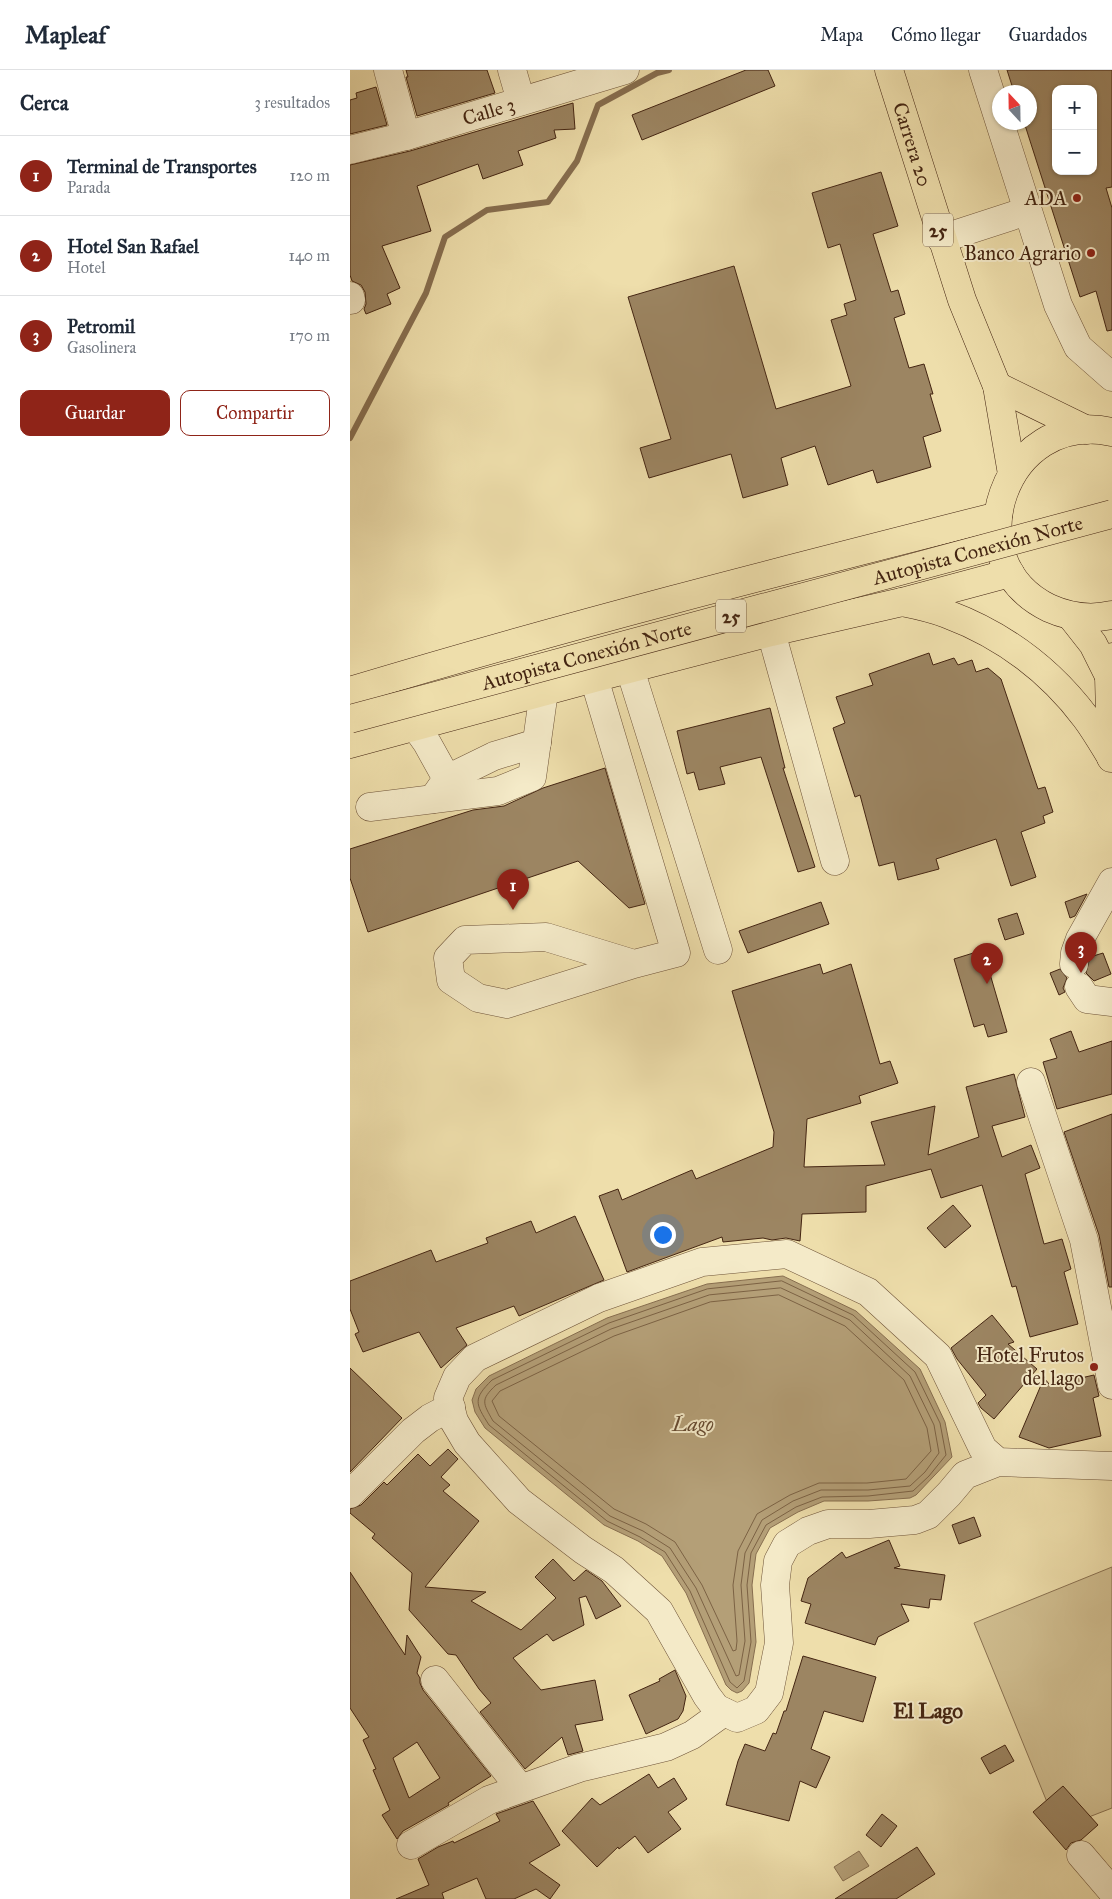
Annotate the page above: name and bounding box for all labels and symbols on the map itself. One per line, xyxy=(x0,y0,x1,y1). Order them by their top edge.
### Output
north arrow xyxy=(992,85,1037,130)
street label: Calle 3 xyxy=(460,92,518,130)
street label: Carrera 20 xyxy=(888,99,937,189)
place label: ADA xyxy=(1024,186,1068,210)
marker: ADA xyxy=(1071,192,1083,204)
road number: 25 xyxy=(923,214,953,246)
place label: Banco Agrario xyxy=(964,241,1081,266)
marker: Banco Agrario xyxy=(1085,247,1097,259)
street label: Autopista Conexión Norte xyxy=(869,510,1085,590)
road number: 25 xyxy=(716,600,746,632)
street label: Autopista Conexión Norte xyxy=(478,616,694,695)
pin: 1 xyxy=(497,869,529,910)
pin: 3 xyxy=(1065,932,1097,973)
pin: 2 xyxy=(971,943,1003,984)
your location xyxy=(650,1222,676,1248)
place label: Hotel Frutos del lago xyxy=(976,1343,1084,1391)
marker: Hotel Frutos del lago xyxy=(1088,1361,1100,1373)
water label: Lago xyxy=(671,1411,714,1437)
district label: El Lago xyxy=(893,1698,963,1724)

